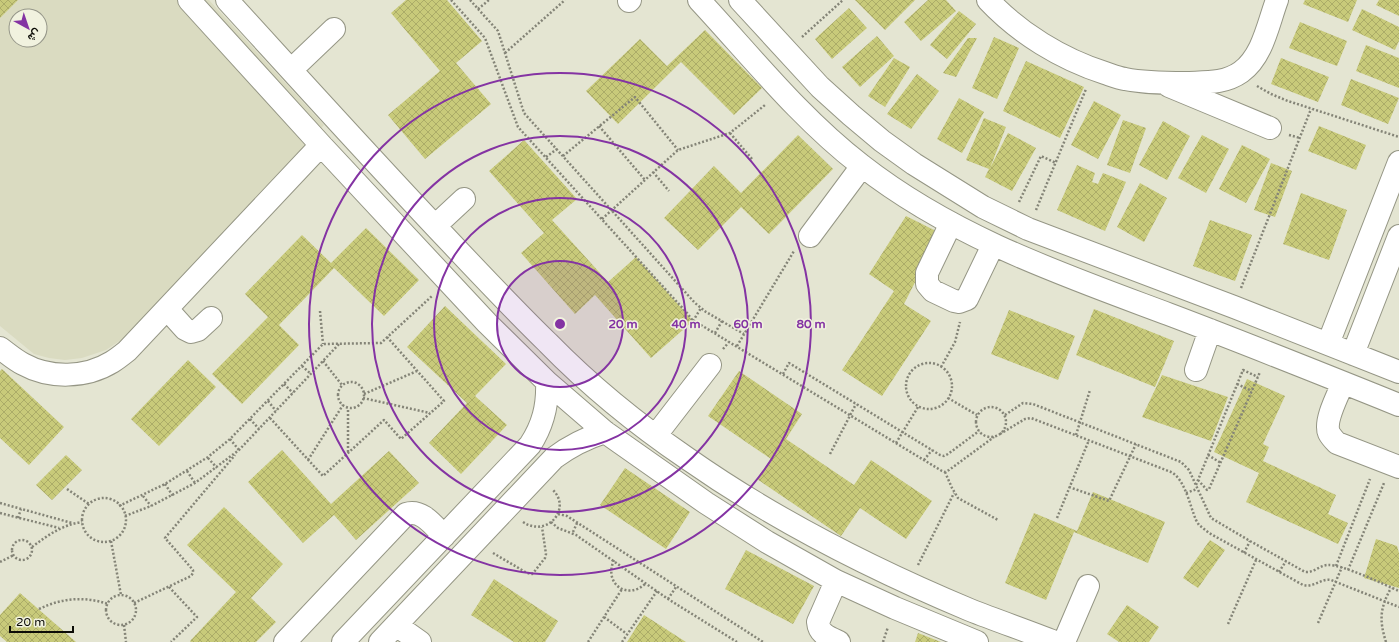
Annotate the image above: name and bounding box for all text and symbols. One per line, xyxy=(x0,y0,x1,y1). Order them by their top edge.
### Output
north arrow xyxy=(8,8,48,48)
text: ش xyxy=(25,26,43,45)
centre of rings xyxy=(553,317,567,331)
text: 20 m xyxy=(608,317,638,331)
text: 40 m xyxy=(671,317,701,331)
text: 60 m xyxy=(733,317,763,331)
text: 80 m xyxy=(796,317,826,331)
scale bar xyxy=(10,608,73,634)
text: 20 m xyxy=(16,615,45,629)

